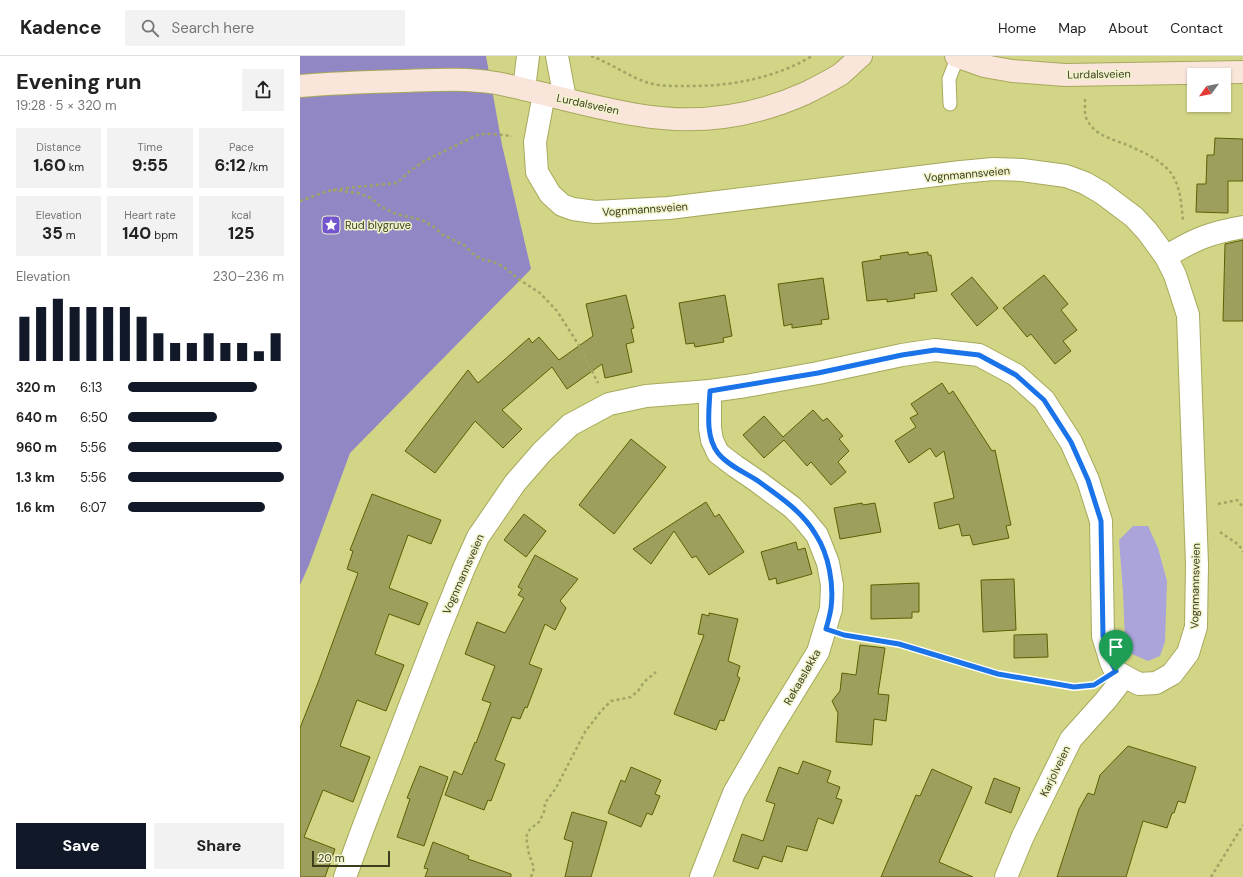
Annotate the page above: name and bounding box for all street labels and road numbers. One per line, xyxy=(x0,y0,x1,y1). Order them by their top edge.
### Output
street label: Lurdalsveien xyxy=(1067,66,1131,82)
street label: Lurdalsveien xyxy=(555,91,621,117)
street label: Vognmannsveien xyxy=(924,163,1010,185)
street label: Vognmannsveien xyxy=(602,199,688,219)
street label: Vognmannsveien xyxy=(439,532,487,616)
street label: Vognmannsveien xyxy=(1187,543,1203,629)
street label: Røkaasløkka xyxy=(780,647,824,707)
street label: Karjolveien xyxy=(1037,743,1073,799)

